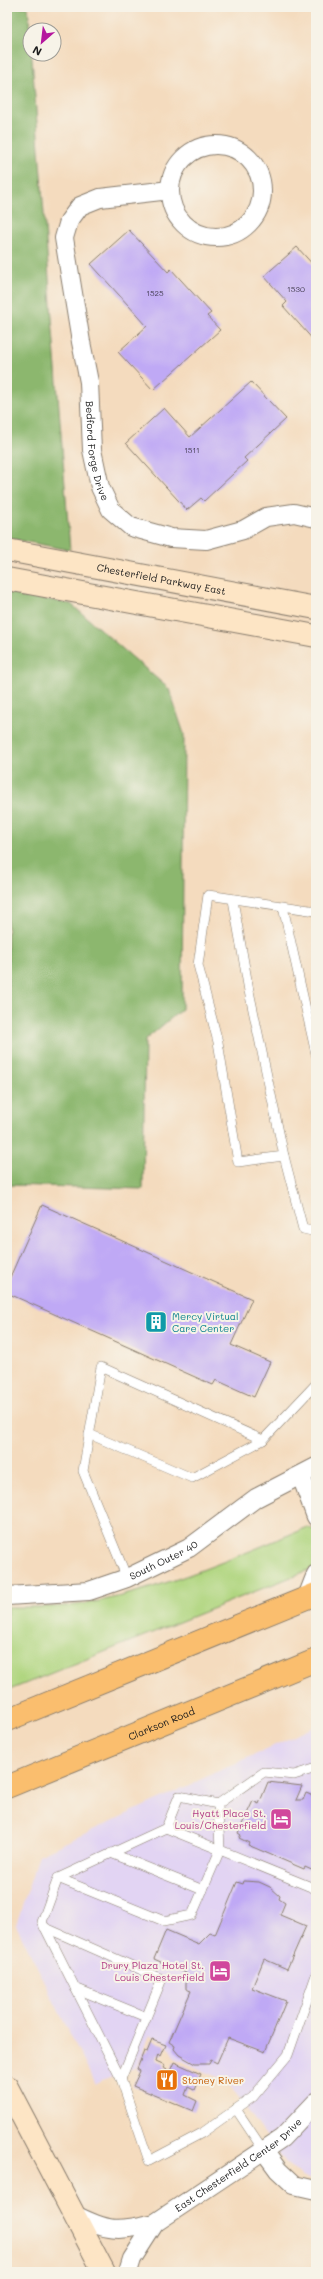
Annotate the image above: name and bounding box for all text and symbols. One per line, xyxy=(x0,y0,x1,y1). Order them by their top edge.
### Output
north arrow xyxy=(22,22,62,62)
text: N xyxy=(30,43,44,60)
house number: 1530 xyxy=(287,284,305,294)
house number: 1525 xyxy=(146,288,164,298)
street label: Bedford Forge Drive xyxy=(83,400,112,503)
house number: 1511 xyxy=(184,445,200,455)
street label: Chesterfield Parkway East xyxy=(96,560,227,598)
building icon: Mercy Virtual Care Center xyxy=(143,1309,169,1335)
place label: Mercy Virtual Care Center xyxy=(172,1309,239,1335)
street label: South Outer 40 xyxy=(127,1537,200,1583)
street label: Clarkson Road xyxy=(126,1704,197,1743)
place label: Hyatt Place St. Louis/Chesterfield xyxy=(175,1806,266,1832)
hotel icon: Hyatt Place St. Louis/Chesterfield xyxy=(268,1806,294,1832)
place label: Drury Plaza Hotel St. Louis Chesterfield xyxy=(101,1958,204,1984)
hotel icon: Drury Plaza Hotel St. Louis Chesterfield xyxy=(207,1958,233,1984)
restaurant icon: Stoney River xyxy=(154,2067,180,2093)
place label: Stoney River xyxy=(182,2073,244,2087)
street label: East Chesterfield Center Drive xyxy=(172,2115,305,2215)

